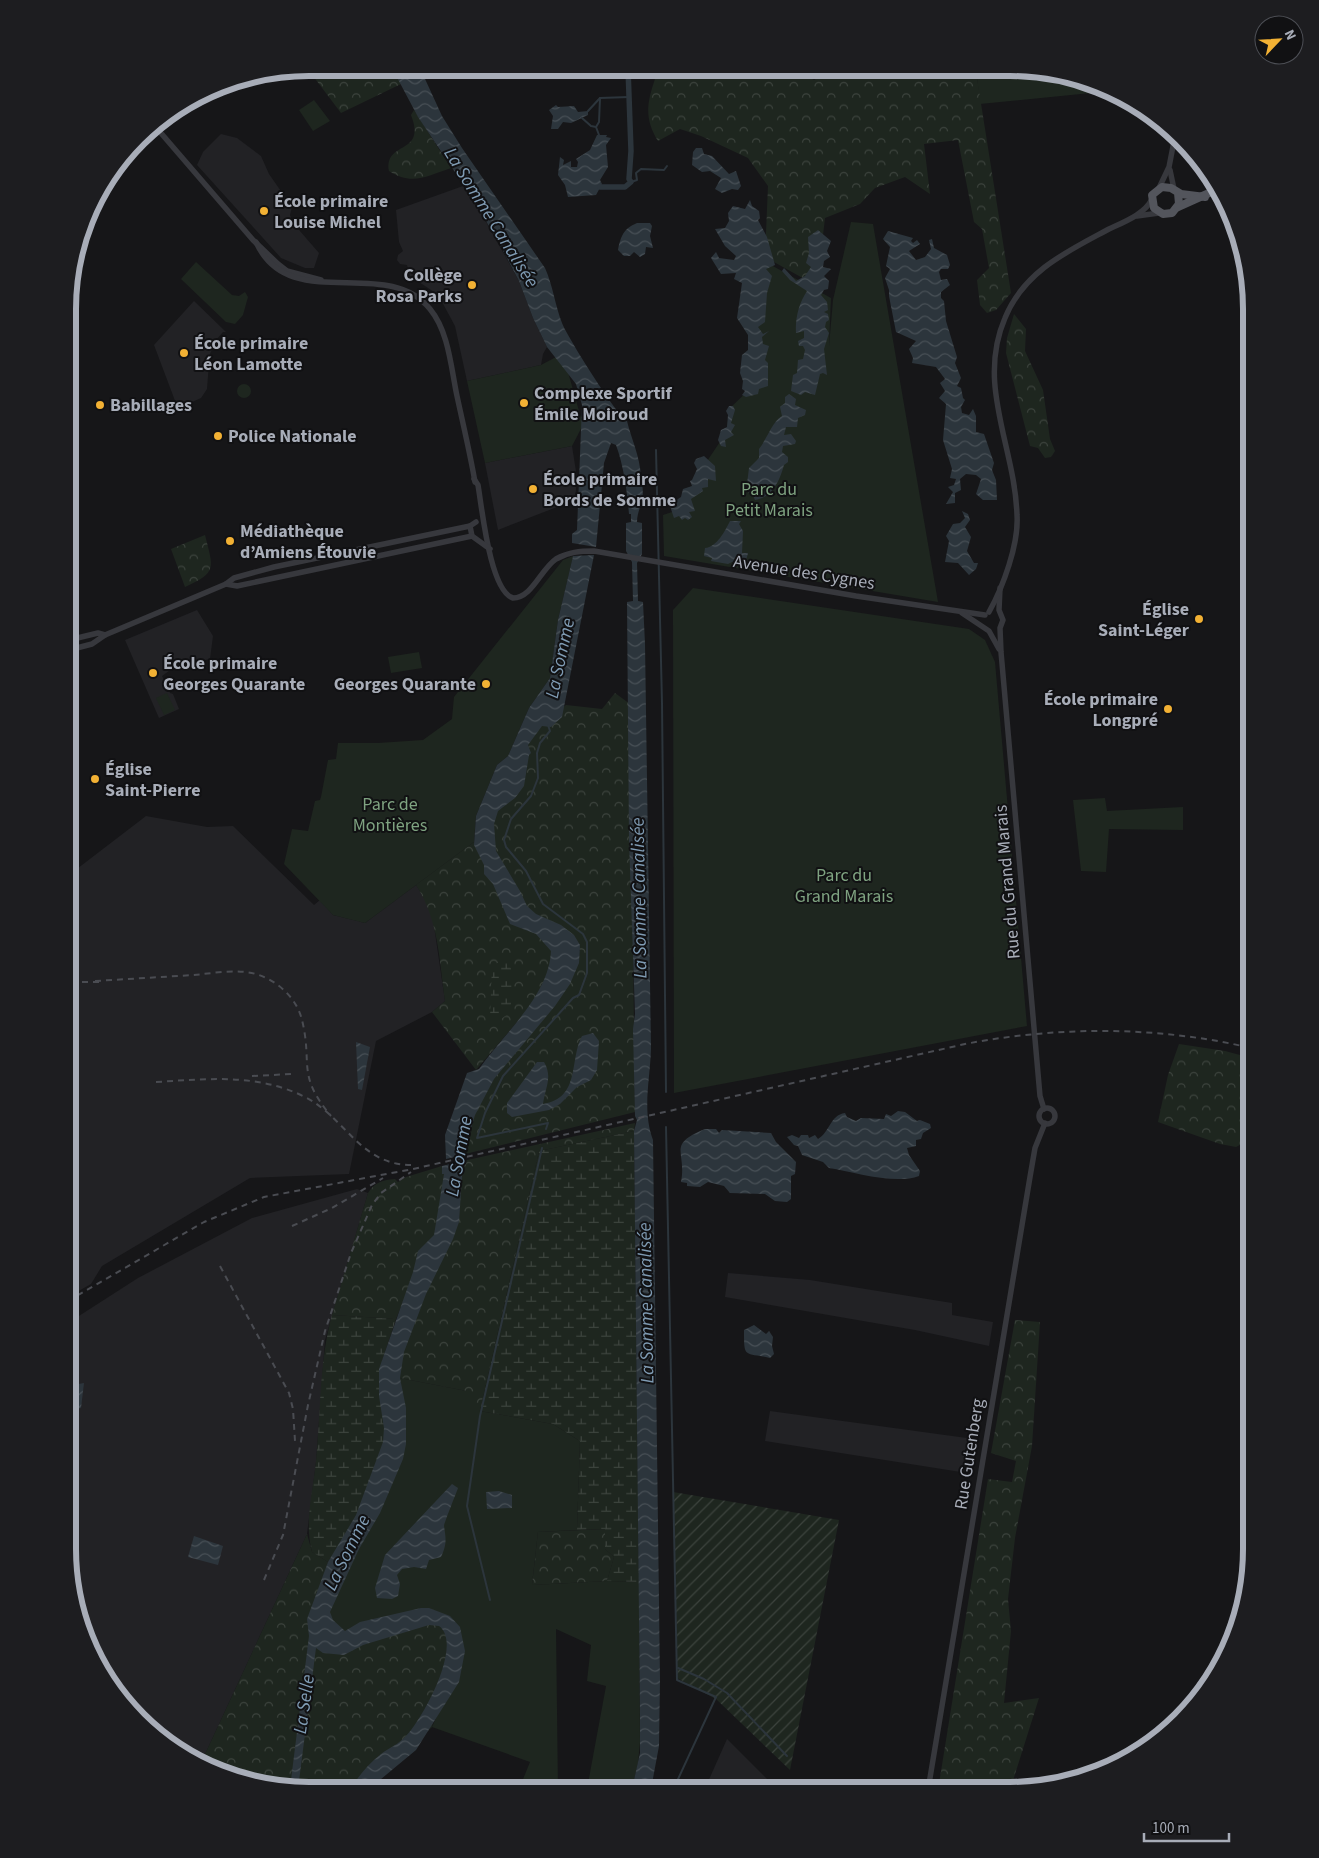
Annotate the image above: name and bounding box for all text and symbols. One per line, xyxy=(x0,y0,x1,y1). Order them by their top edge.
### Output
north arrow xyxy=(1254,15,1304,65)
text: N xyxy=(1279,26,1301,43)
water label: La Somme Canalisée xyxy=(437,142,545,293)
place label: École primaire Louise Michel xyxy=(274,189,388,235)
marker: École primaire Louise Michel xyxy=(258,205,270,217)
place label: Collège Rosa Parks xyxy=(376,263,462,309)
marker: Collège Rosa Parks xyxy=(466,279,478,291)
place label: École primaire Léon Lamotte xyxy=(194,331,308,377)
marker: École primaire Léon Lamotte xyxy=(178,347,190,359)
place label: Complexe Sportif Émile Moiroud xyxy=(534,381,672,427)
place label: Babillages xyxy=(110,393,192,418)
marker: Complexe Sportif Émile Moiroud xyxy=(518,397,530,409)
marker: Babillages xyxy=(94,399,106,411)
place label: Police Nationale xyxy=(228,424,357,449)
marker: Police Nationale xyxy=(212,430,224,442)
place label: École primaire Bords de Somme xyxy=(543,467,676,513)
park label: Parc du Petit Marais xyxy=(725,477,813,523)
marker: École primaire Bords de Somme xyxy=(527,483,539,495)
place label: Médiathèque d’Amiens Étouvie xyxy=(240,519,376,565)
marker: Médiathèque d’Amiens Étouvie xyxy=(224,535,236,547)
street label: Avenue des Cygnes xyxy=(731,549,876,596)
place label: Église Saint-Léger xyxy=(1098,597,1190,643)
marker: Église Saint-Léger xyxy=(1193,613,1205,625)
water label: La Somme xyxy=(539,616,582,701)
place label: École primaire Georges Quarante xyxy=(163,651,305,697)
marker: École primaire Georges Quarante xyxy=(147,667,159,679)
place label: Georges Quarante xyxy=(334,672,476,697)
marker: Georges Quarante xyxy=(480,678,492,690)
place label: École primaire Longpré xyxy=(1044,687,1158,733)
marker: École primaire Longpré xyxy=(1162,703,1174,715)
place label: Église Saint-Pierre xyxy=(105,757,200,803)
marker: Église Saint-Pierre xyxy=(89,773,101,785)
park label: Parc de Montières xyxy=(353,792,427,838)
street label: Rue du Grand Marais xyxy=(988,804,1027,960)
water label: La Somme Canalisée xyxy=(625,817,654,979)
park label: Parc du Grand Marais xyxy=(795,863,893,909)
water label: La Somme xyxy=(439,1114,480,1199)
water label: La Somme Canalisée xyxy=(632,1222,661,1384)
street label: Rue Gutenberg xyxy=(948,1397,991,1511)
water label: La Somme xyxy=(317,1510,377,1595)
water label: La Selle xyxy=(287,1673,322,1736)
scale bar xyxy=(1144,1810,1229,1842)
text: 100 m xyxy=(1152,1818,1190,1839)

